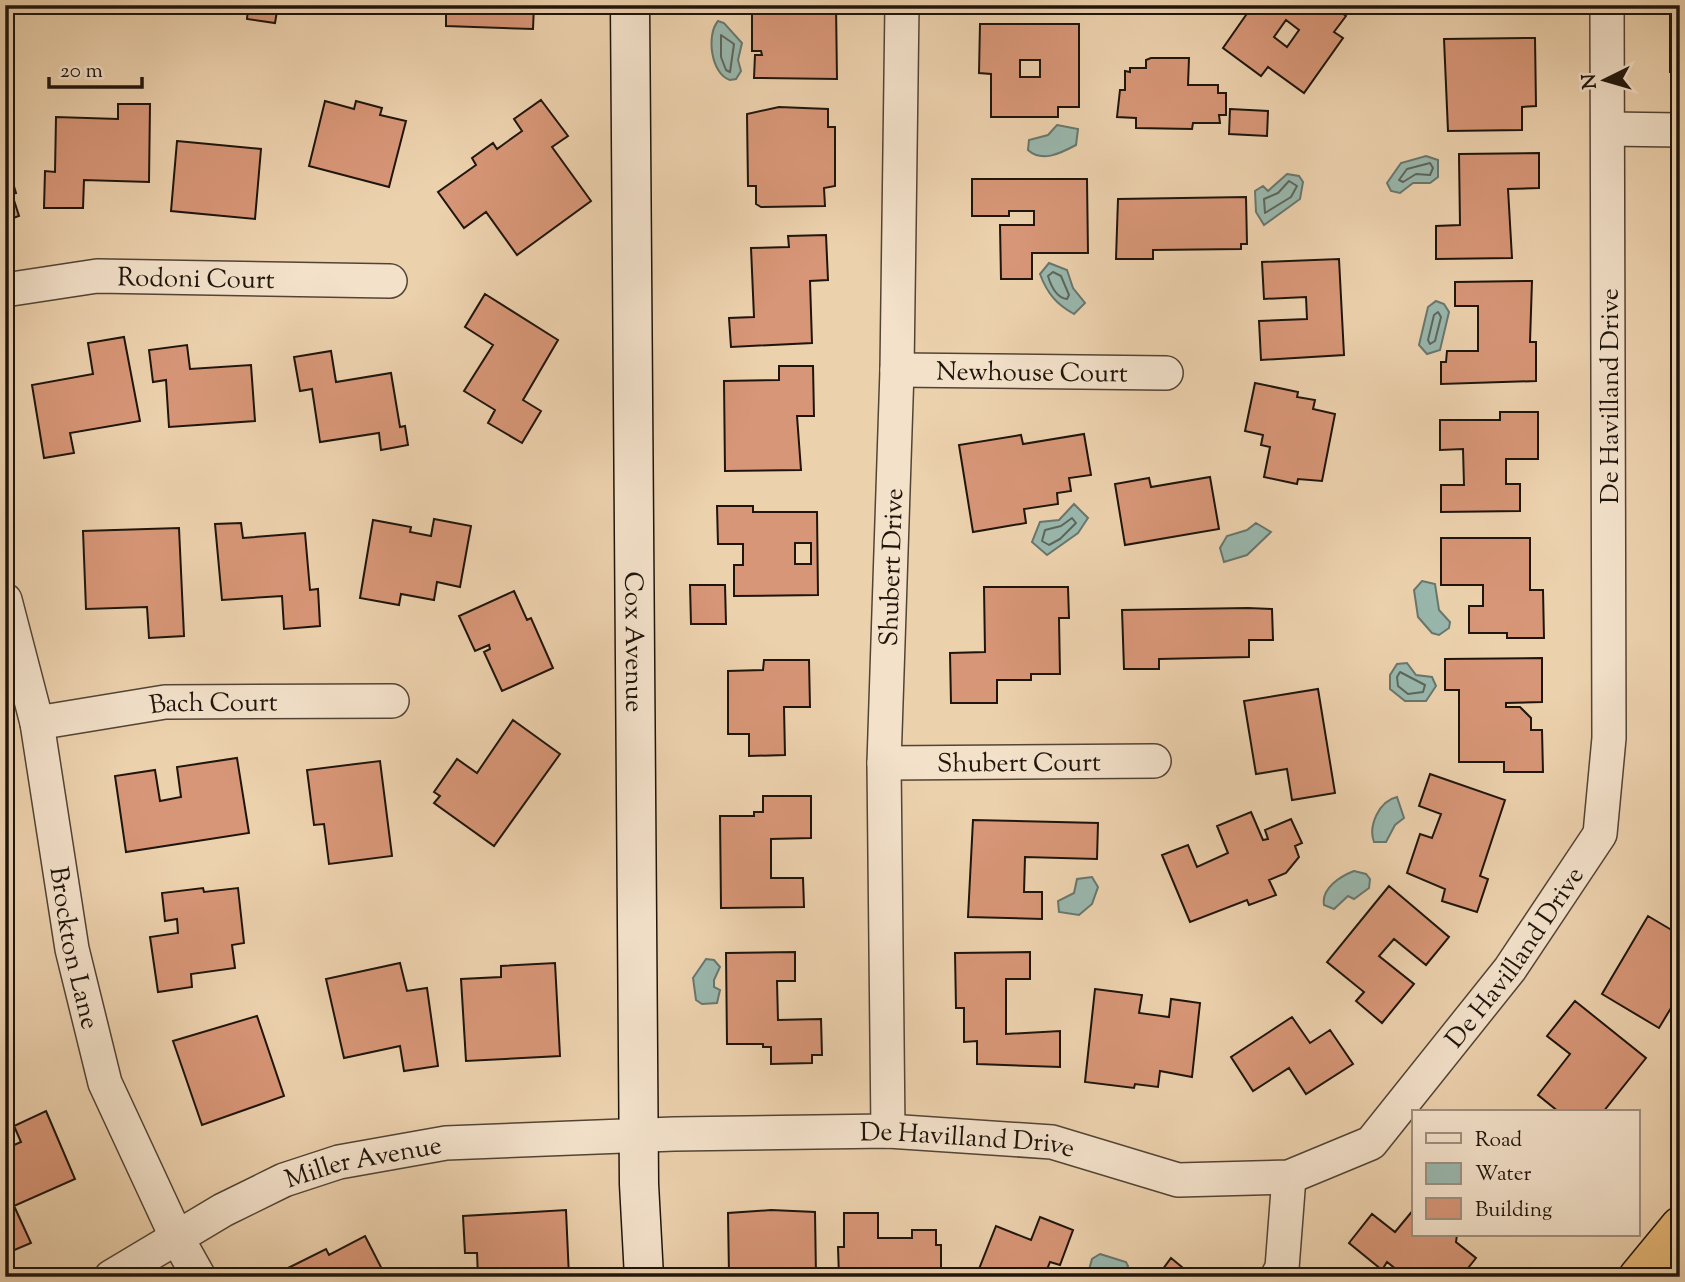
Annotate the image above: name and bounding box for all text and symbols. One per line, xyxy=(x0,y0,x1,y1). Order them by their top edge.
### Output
scale bar xyxy=(49,46,142,90)
north arrow xyxy=(1570,46,1640,116)
text: 20 m xyxy=(60,57,103,87)
text: N xyxy=(1576,73,1605,90)
street label: Rodoni Court xyxy=(117,260,275,300)
street label: De Havilland Drive xyxy=(1593,288,1630,504)
street label: Newhouse Court xyxy=(936,354,1128,394)
street label: Shubert Drive xyxy=(872,487,914,647)
street label: Cox Avenue xyxy=(613,571,651,713)
street label: Bach Court xyxy=(147,686,278,725)
street label: Shubert Court xyxy=(937,745,1101,784)
street label: De Havilland Drive xyxy=(1438,860,1594,1057)
street label: Brockton Lane xyxy=(39,864,107,1033)
legend xyxy=(1412,1110,1640,1236)
street label: De Havilland Drive xyxy=(860,1115,1079,1169)
text: Road xyxy=(1475,1126,1522,1156)
street label: Miller Avenue xyxy=(280,1128,445,1199)
text: Water xyxy=(1475,1160,1532,1190)
text: Building xyxy=(1475,1196,1552,1226)

